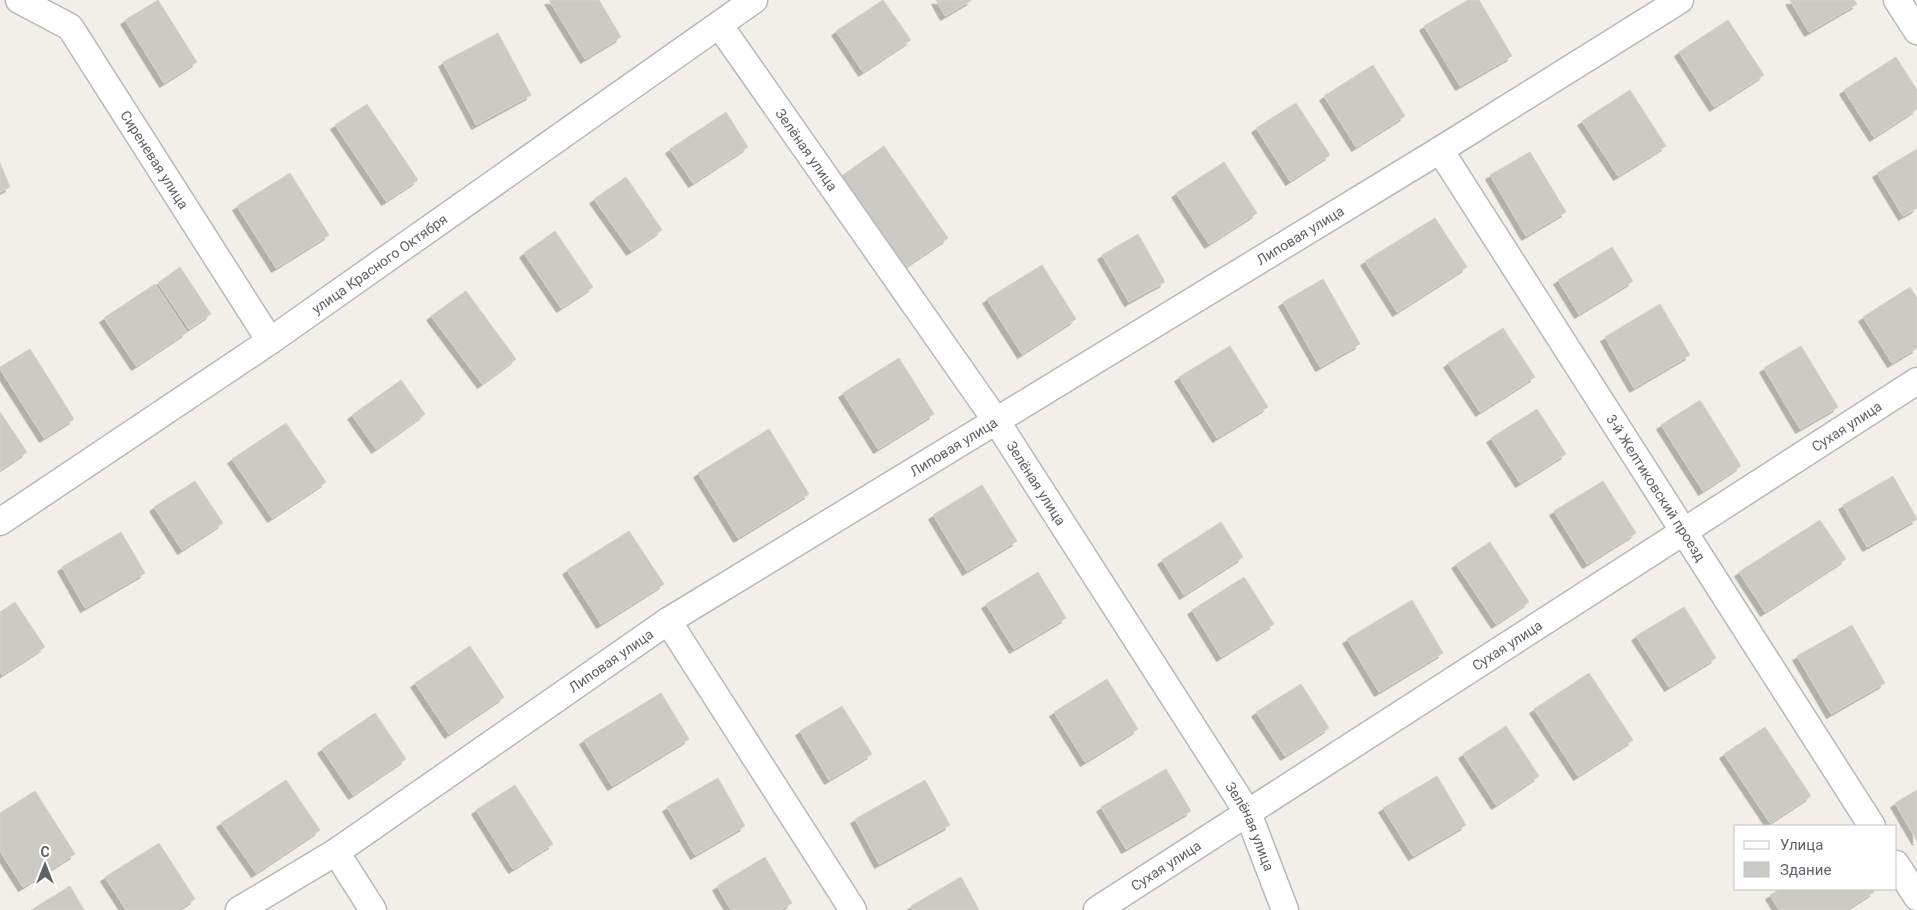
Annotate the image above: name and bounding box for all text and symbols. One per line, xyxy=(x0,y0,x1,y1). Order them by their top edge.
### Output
street label: Зелёная улица xyxy=(772,106,841,194)
street label: Сиреневая улица xyxy=(117,108,192,212)
street label: Липовая улица xyxy=(1254,203,1347,268)
street label: улица Красного Октября xyxy=(309,211,450,317)
street label: Сухая улица xyxy=(1809,398,1884,455)
street label: 3-й Желтиковский проезд xyxy=(1603,411,1709,565)
street label: Липовая улица xyxy=(907,414,1000,479)
street label: Зелёная улица xyxy=(1003,438,1069,528)
street label: Сухая улица xyxy=(1469,617,1545,674)
street label: Липовая улица xyxy=(566,626,656,696)
street label: Зелёная улица xyxy=(1222,779,1277,873)
legend xyxy=(1734,825,1897,890)
text: Улица xyxy=(1780,836,1823,854)
street label: Сухая улица xyxy=(1128,837,1204,894)
north arrow xyxy=(20,840,70,890)
text: С xyxy=(40,844,50,860)
text: Здание xyxy=(1780,861,1831,879)

